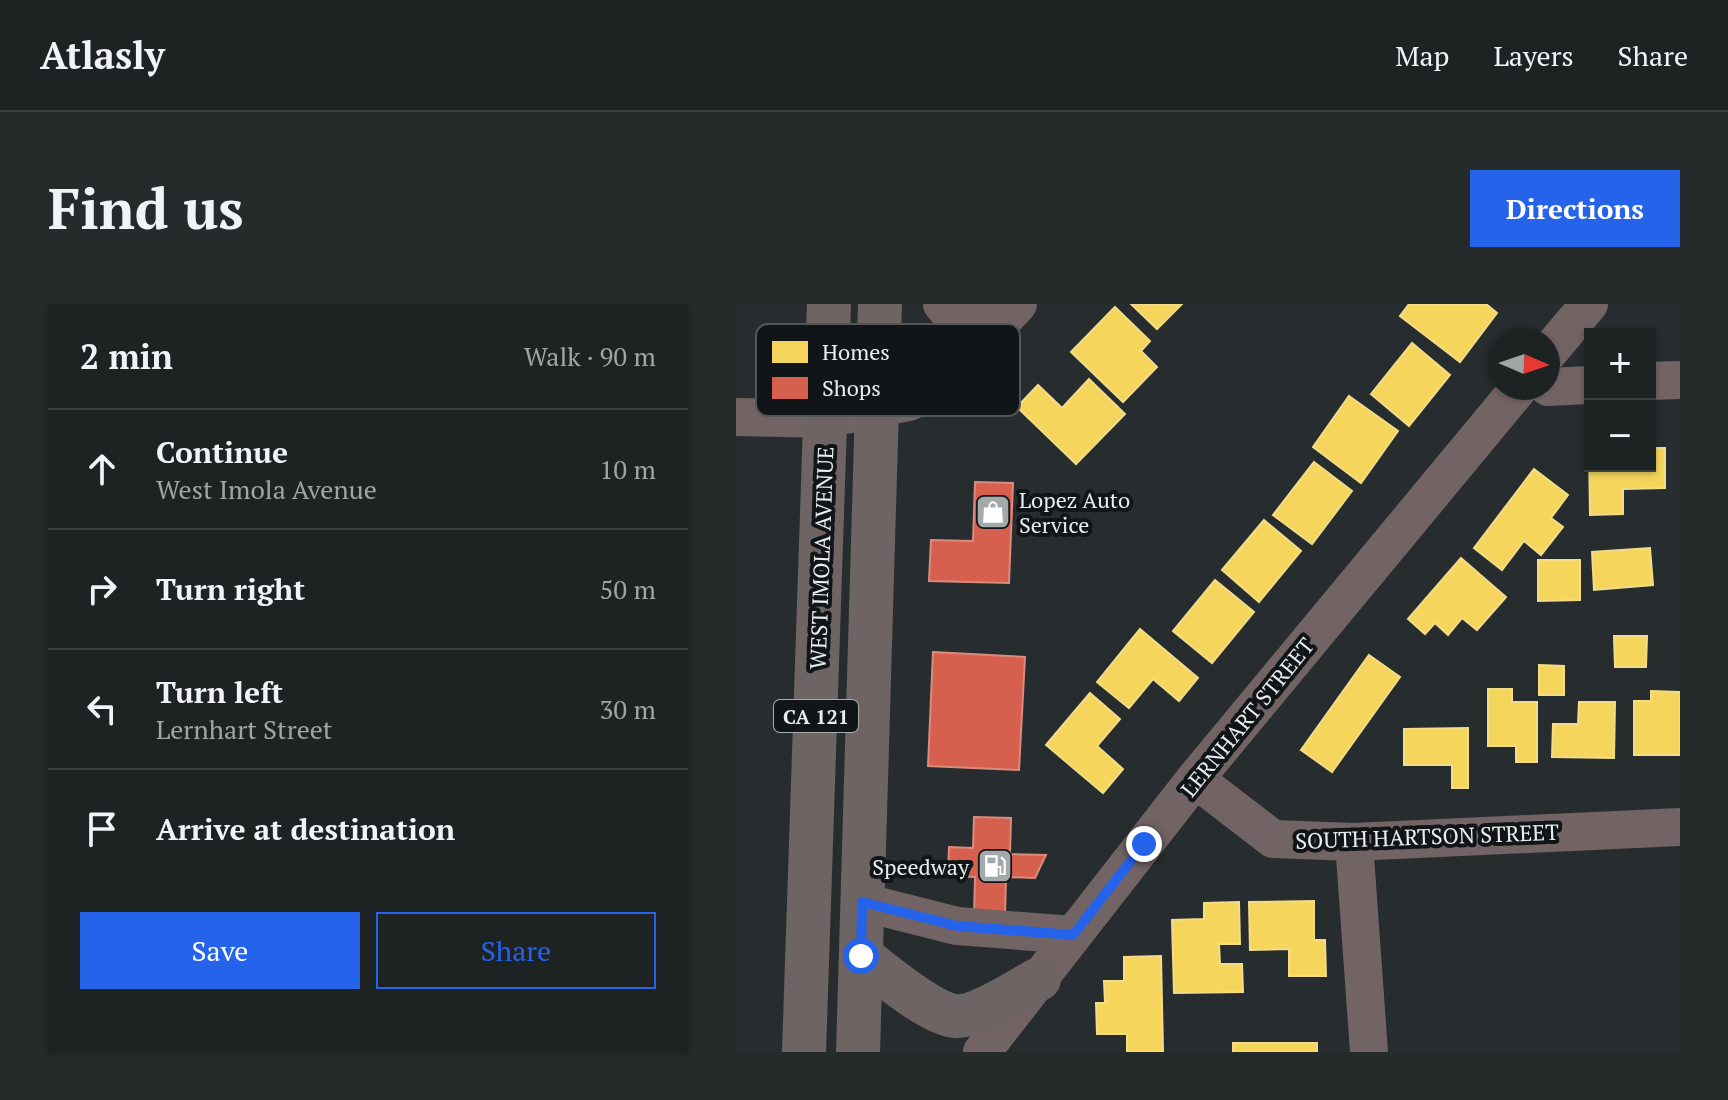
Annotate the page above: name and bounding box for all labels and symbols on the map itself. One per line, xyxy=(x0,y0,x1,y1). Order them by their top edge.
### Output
legend xyxy=(756,324,1020,416)
north arrow xyxy=(1488,328,1560,400)
text: Homes xyxy=(822,337,890,366)
text: Shops xyxy=(822,373,881,402)
street label: WEST IMOLA AVENUE xyxy=(803,446,839,670)
place label: Lopez Auto Service xyxy=(1019,485,1130,539)
shop icon: Lopez Auto Service xyxy=(974,493,1012,531)
street label: LERNHART STREET xyxy=(1174,631,1320,803)
road number: CA 121 xyxy=(774,700,858,732)
street label: SOUTH HARTSON STREET xyxy=(1295,817,1560,855)
route end xyxy=(1126,826,1162,862)
fuel station icon: Speedway xyxy=(976,847,1014,885)
place label: Speedway xyxy=(872,852,970,881)
route start xyxy=(843,938,879,974)

